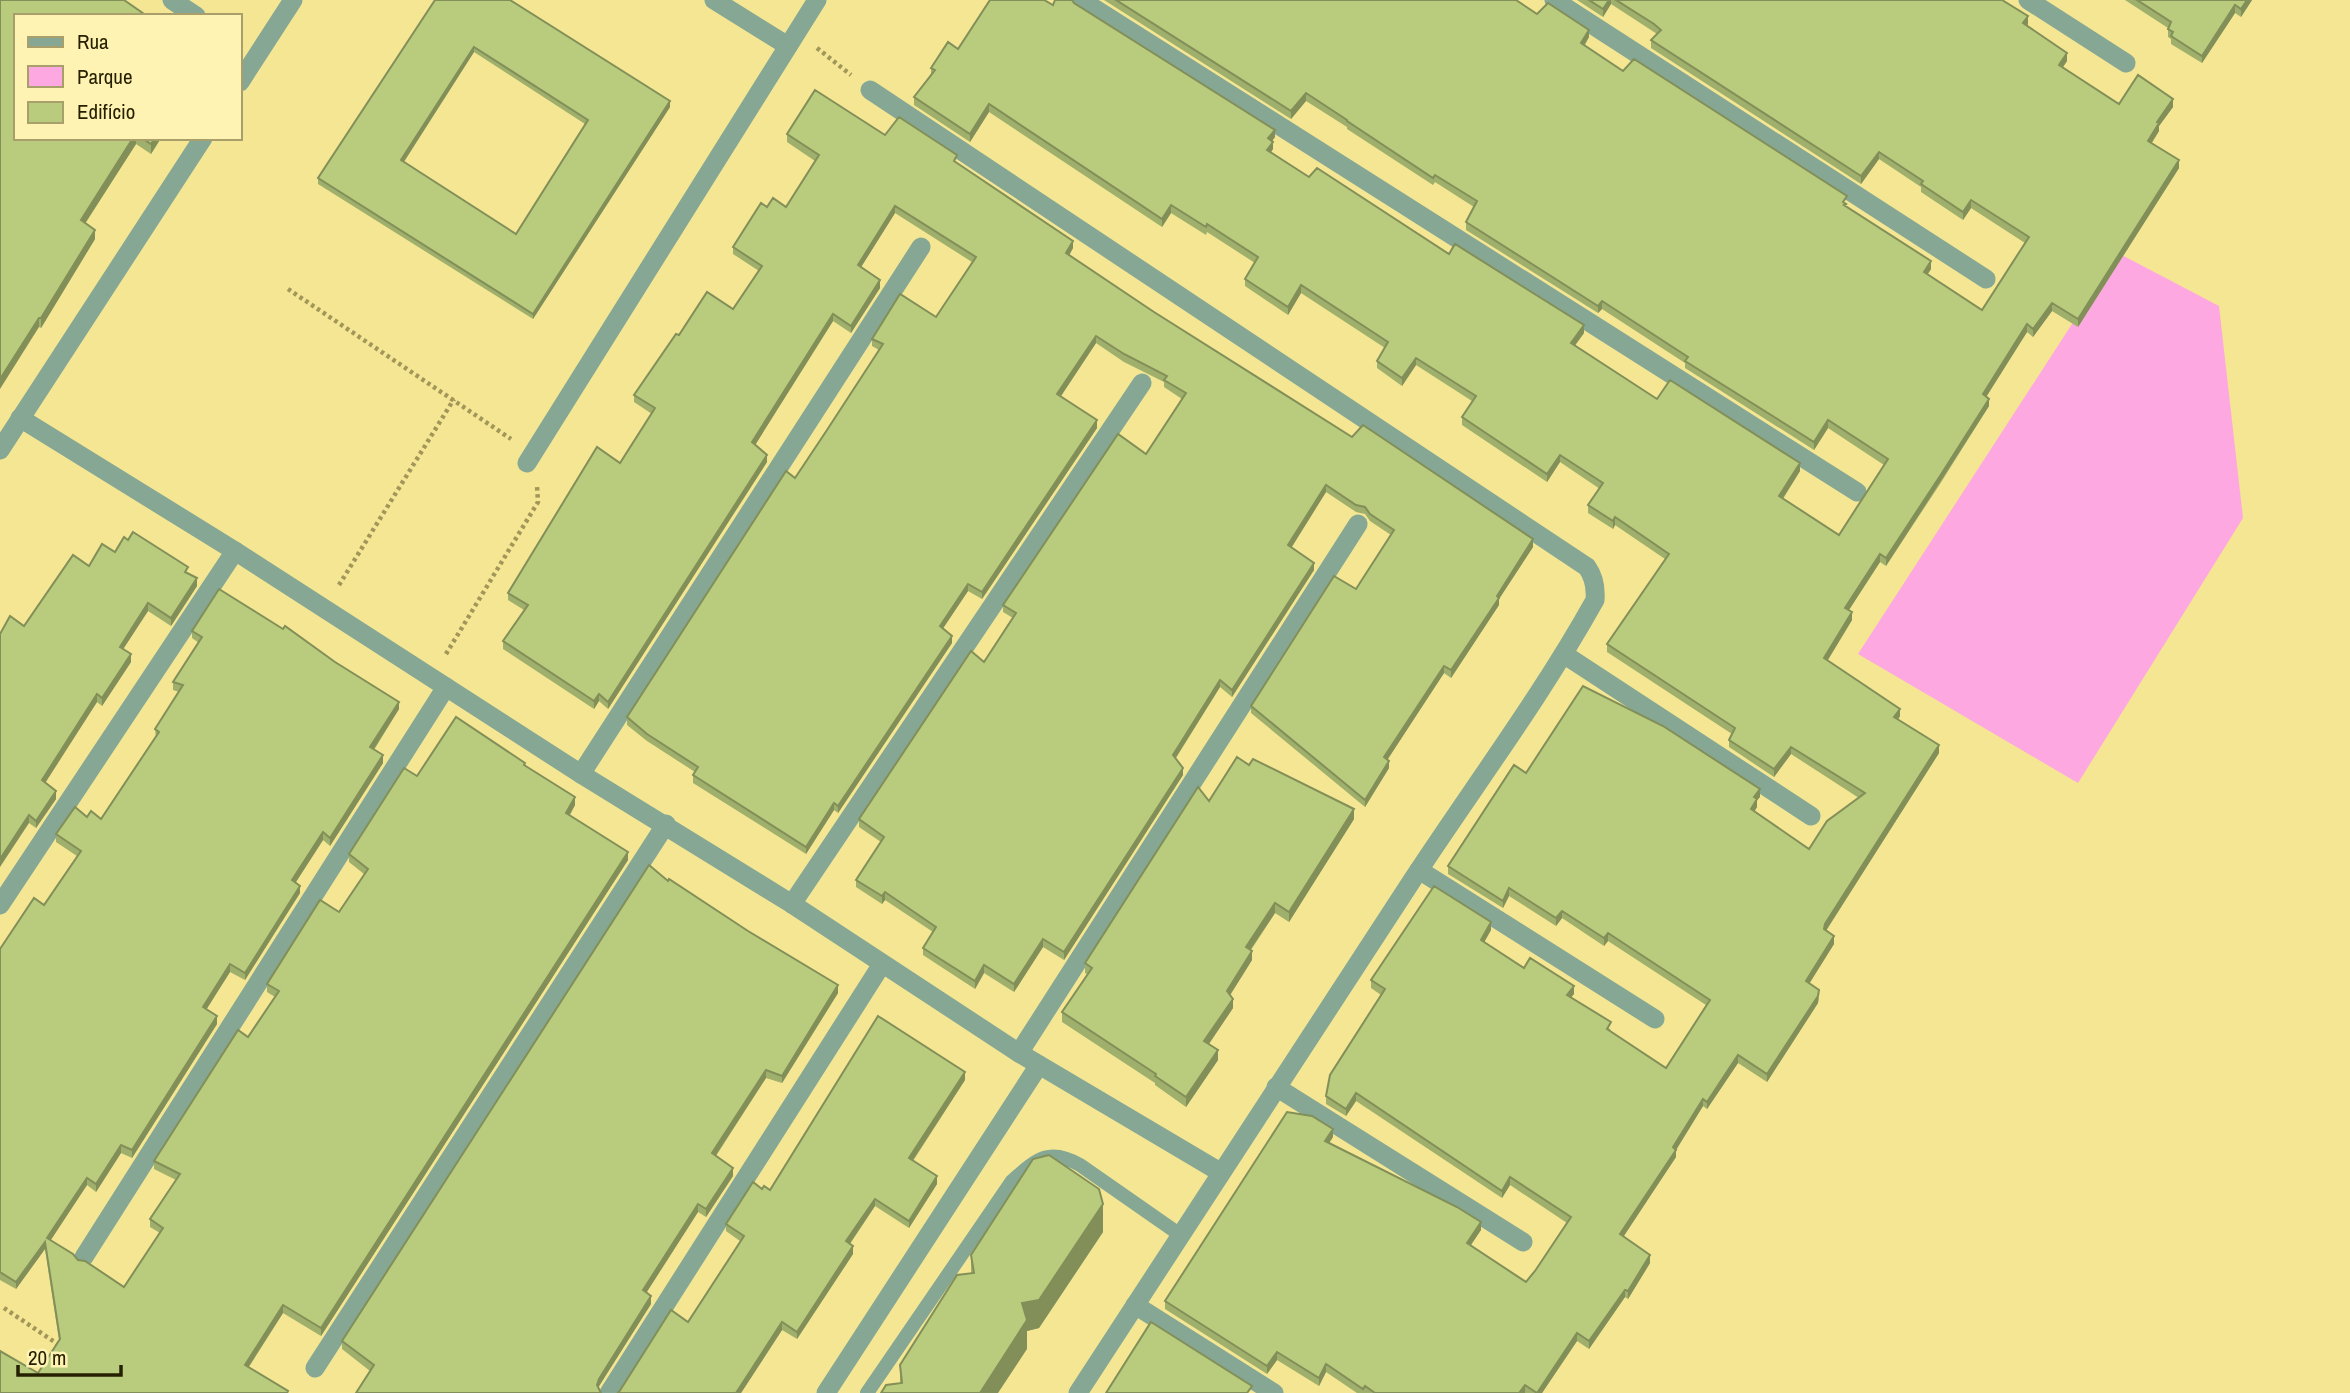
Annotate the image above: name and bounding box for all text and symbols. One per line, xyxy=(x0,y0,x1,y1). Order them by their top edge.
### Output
legend xyxy=(14,14,242,140)
text: Rua xyxy=(77,27,109,56)
text: Parque xyxy=(77,62,133,91)
text: Edifício xyxy=(77,97,135,126)
scale bar xyxy=(18,1334,121,1378)
text: 20 m xyxy=(28,1343,66,1372)

